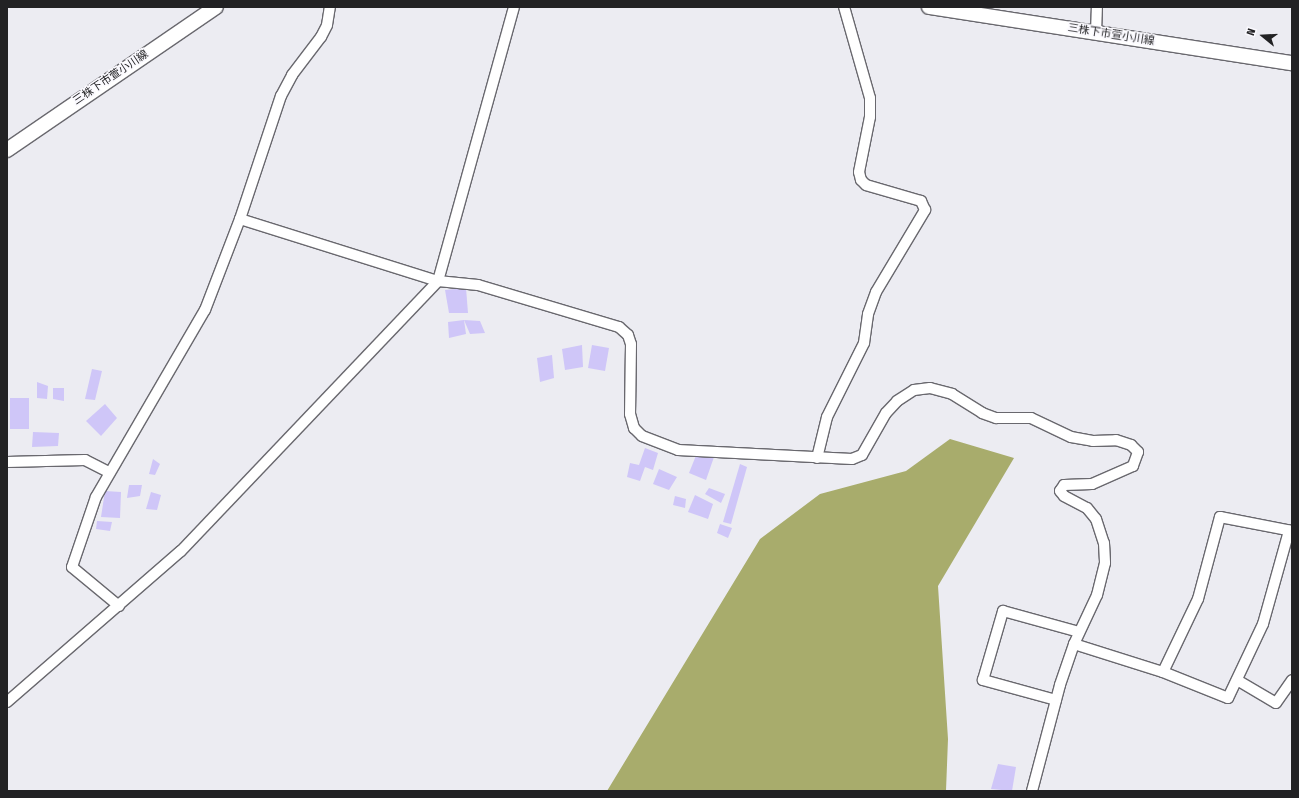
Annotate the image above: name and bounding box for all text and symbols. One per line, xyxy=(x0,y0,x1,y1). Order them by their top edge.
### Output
north arrow xyxy=(1243,16,1283,56)
street label: 三株下市萱小川線 xyxy=(1067,22,1155,48)
text: N xyxy=(1244,27,1258,37)
street label: 三株下市萱小川線 xyxy=(71,48,151,108)

